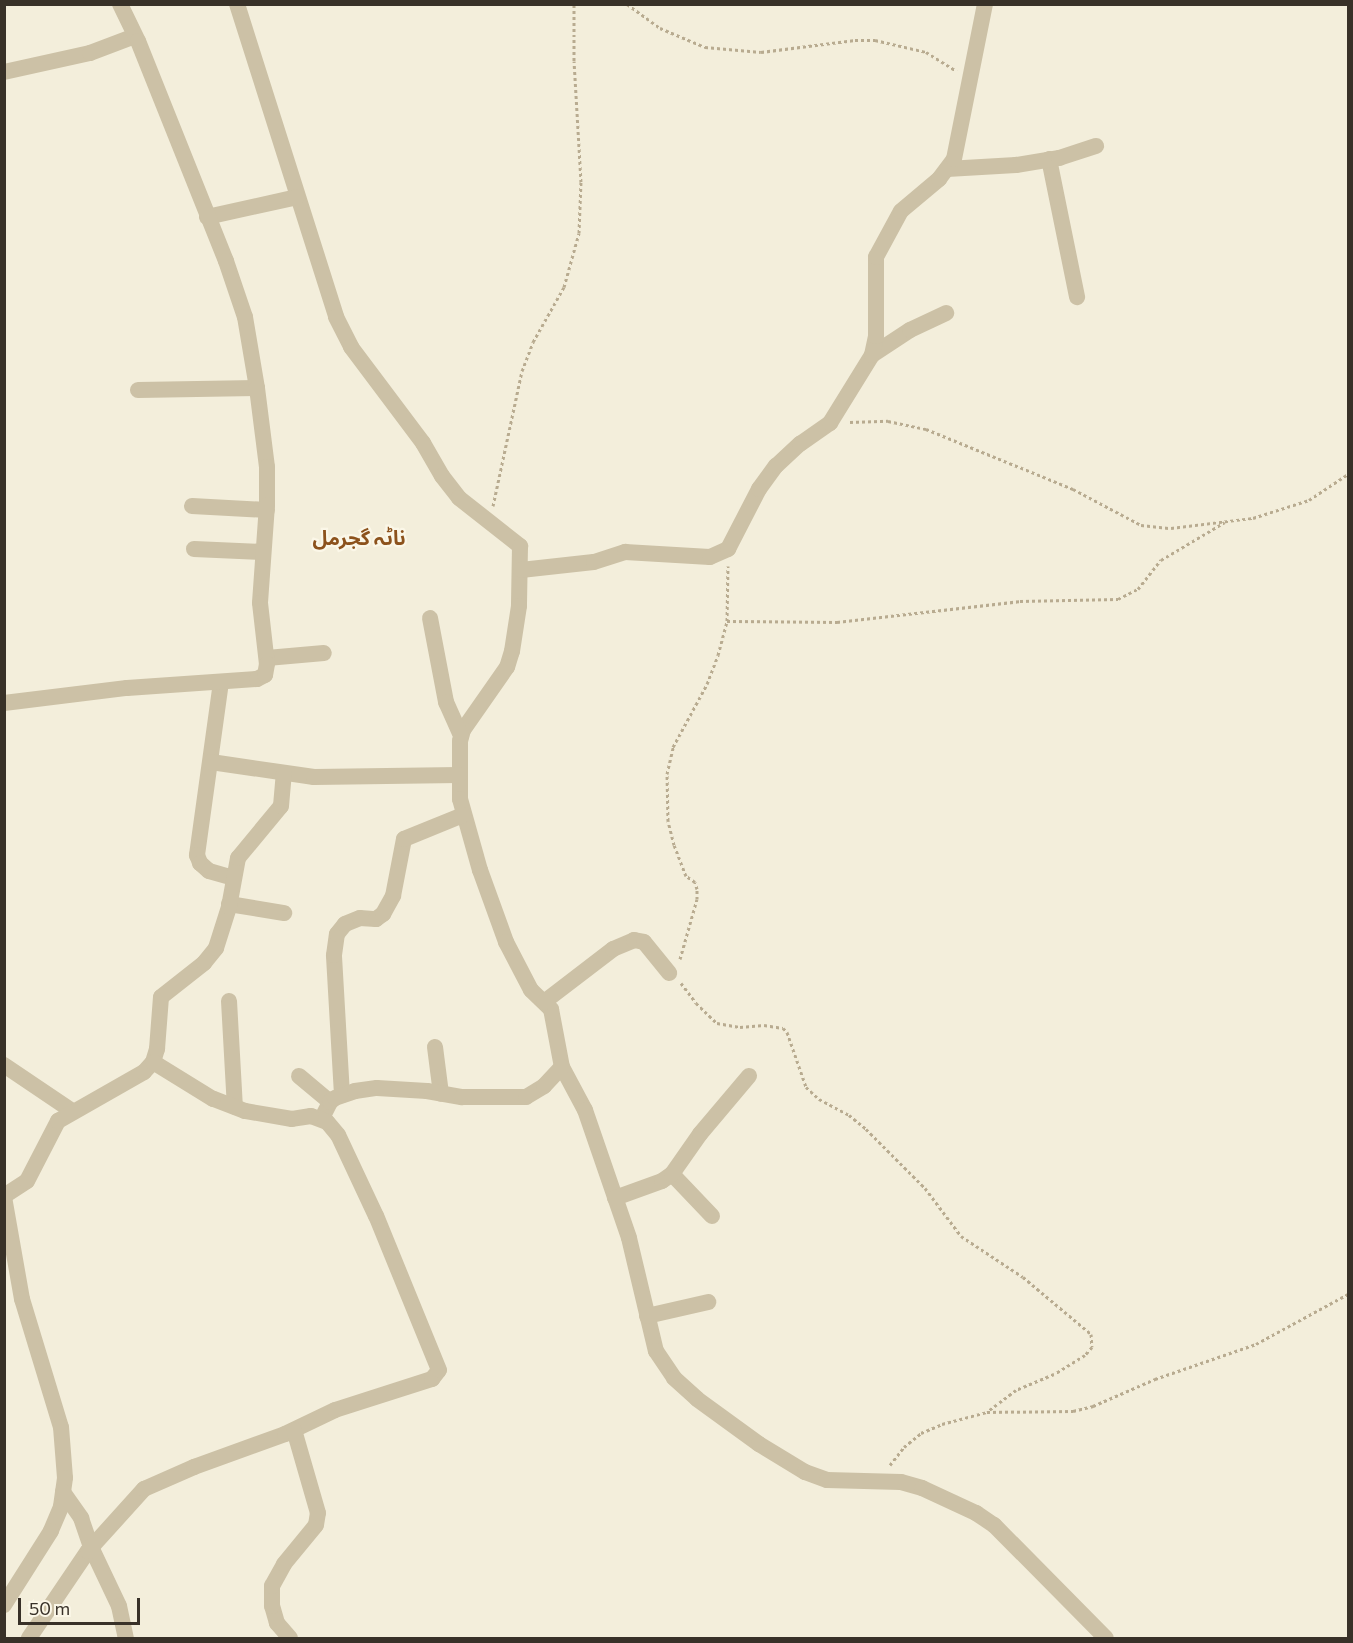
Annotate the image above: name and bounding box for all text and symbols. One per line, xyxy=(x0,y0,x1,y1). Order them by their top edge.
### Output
district label: ناٹہ گجرمل xyxy=(312,525,406,549)
scale bar xyxy=(21,1586,142,1624)
text: 50 m xyxy=(29,1597,70,1619)

